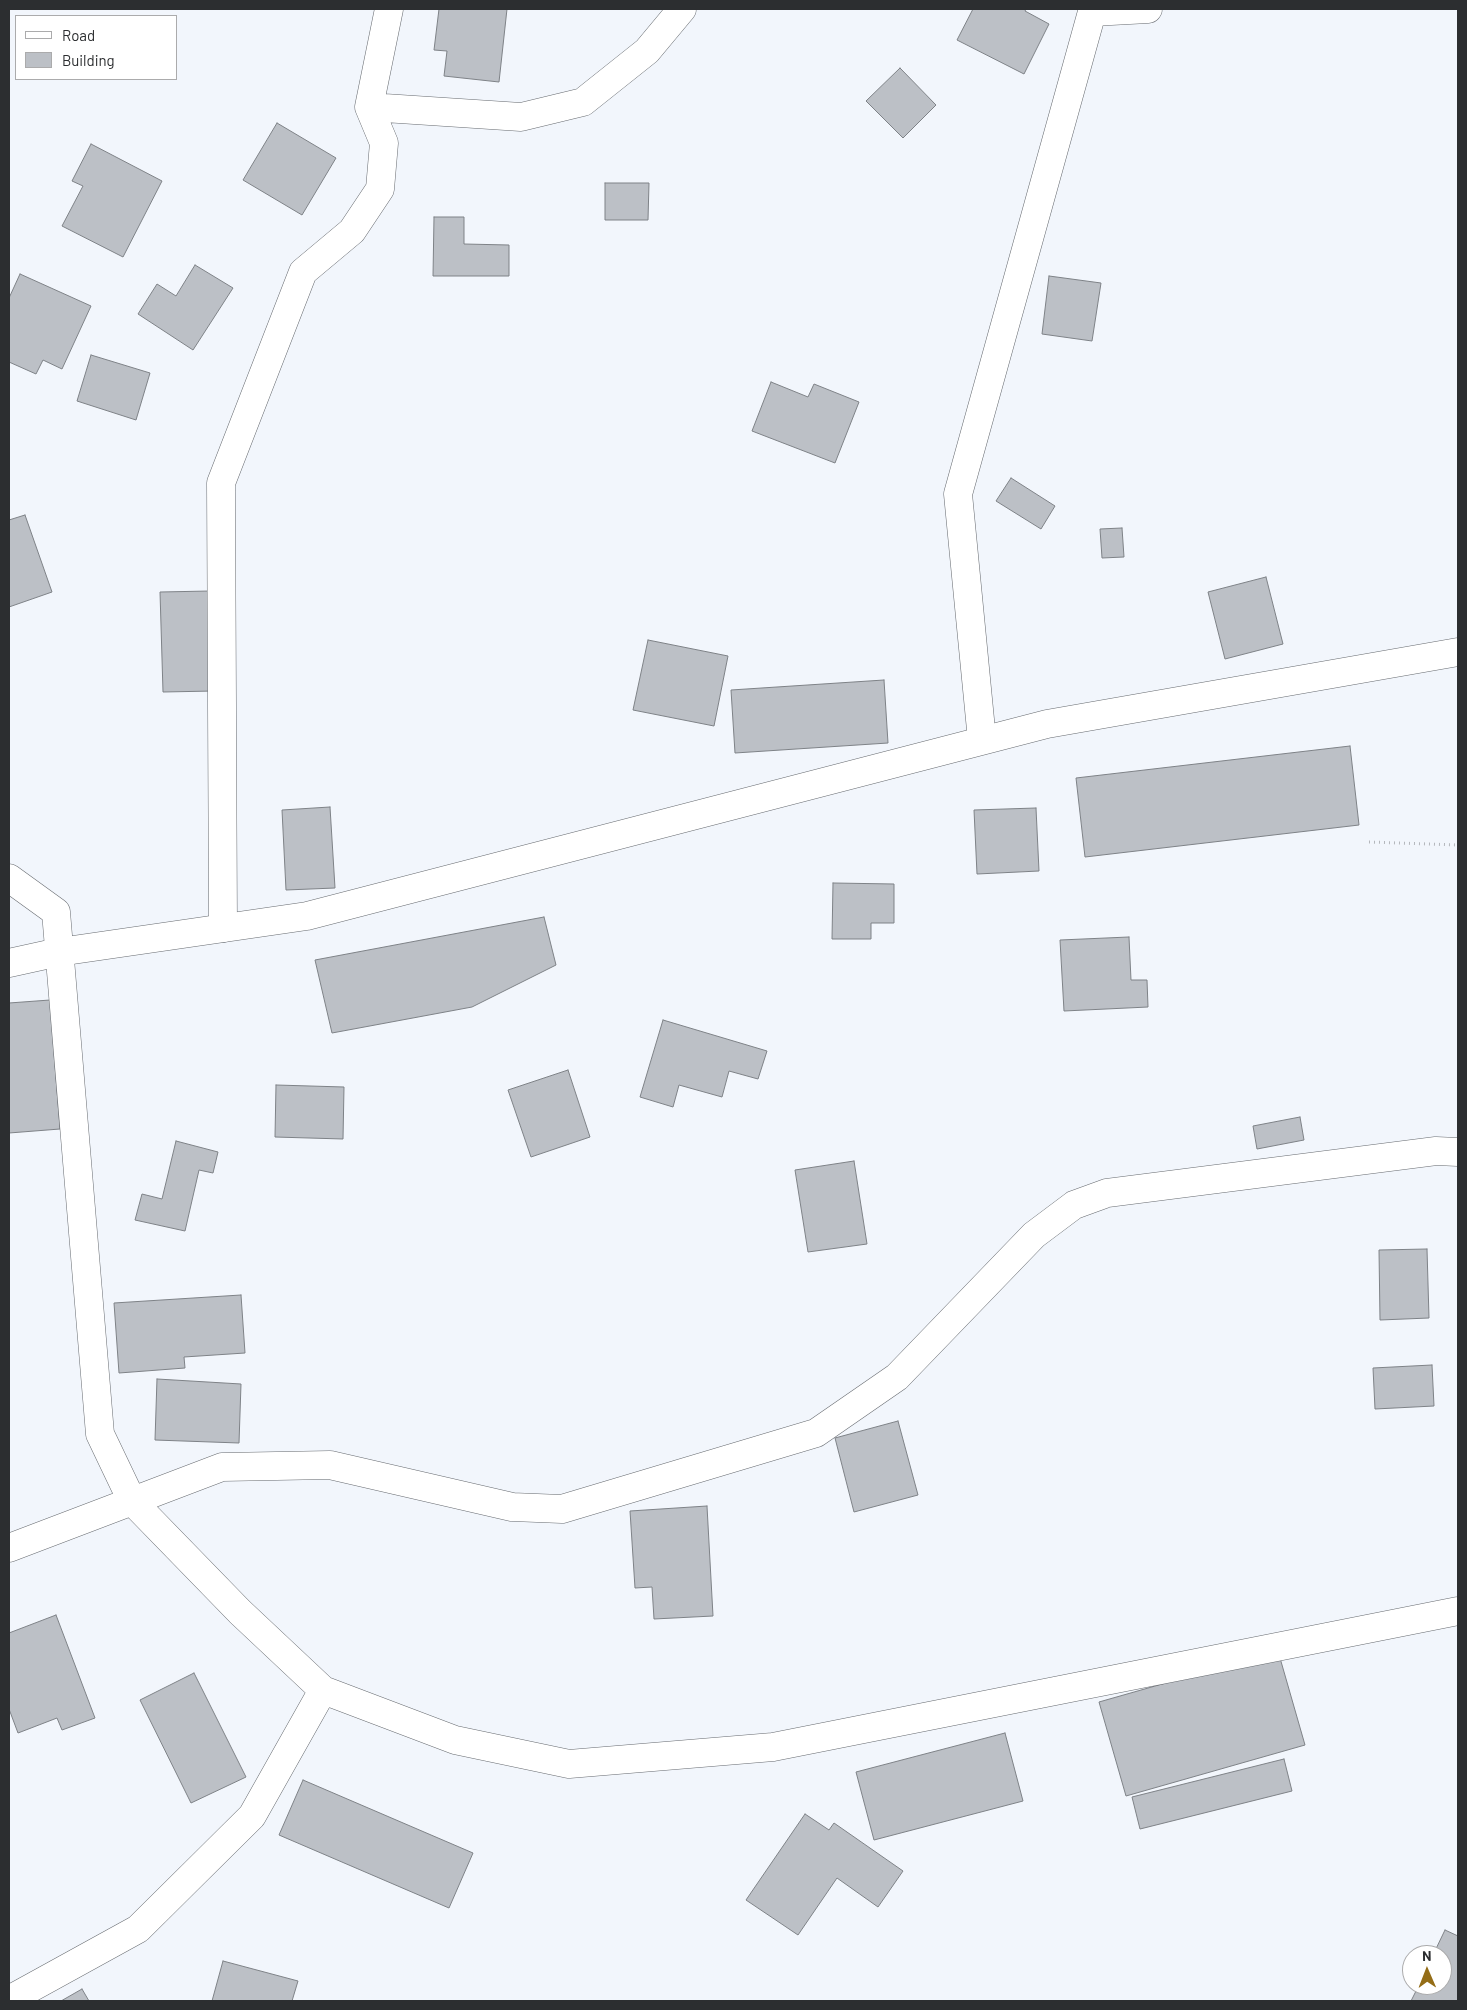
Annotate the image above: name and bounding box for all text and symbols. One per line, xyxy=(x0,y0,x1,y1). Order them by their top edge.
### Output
legend xyxy=(15,15,178,80)
text: Road xyxy=(62,26,95,44)
text: Building xyxy=(62,51,115,69)
north arrow xyxy=(1402,1945,1452,1995)
text: N xyxy=(1422,1947,1432,1964)

